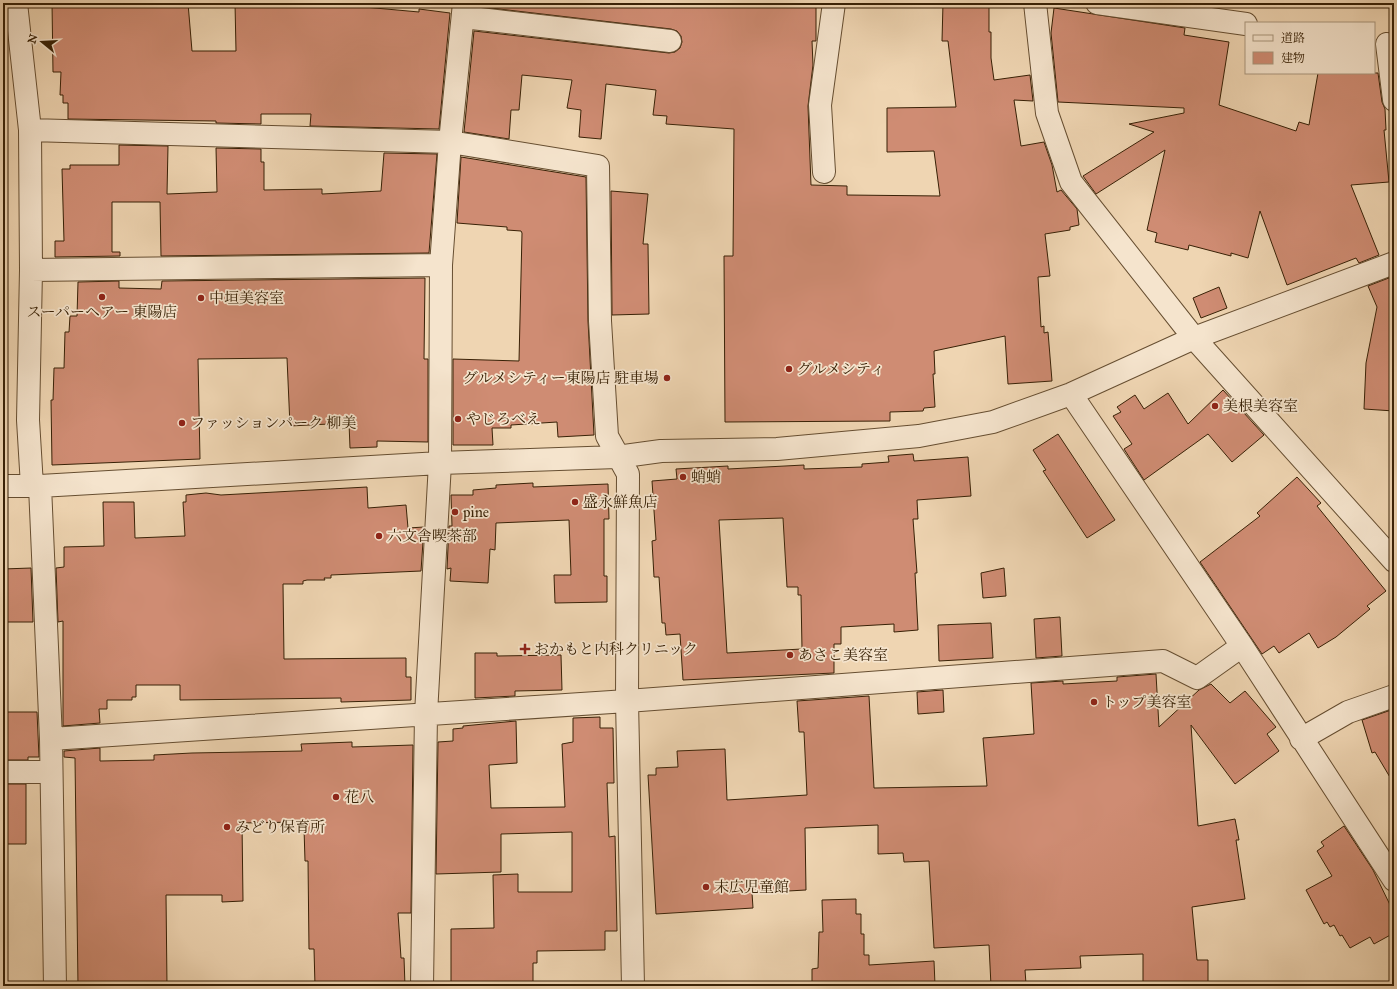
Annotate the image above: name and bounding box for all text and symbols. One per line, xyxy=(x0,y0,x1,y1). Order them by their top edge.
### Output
north arrow xyxy=(22,22,62,62)
legend xyxy=(1245,22,1375,74)
text: 道路 xyxy=(1281,31,1305,45)
text: N xyxy=(25,32,41,46)
text: 建物 xyxy=(1281,51,1305,65)
place label: 中垣美容室 xyxy=(209,289,284,307)
marker: スーパーヘアー 東陽店 xyxy=(97,292,107,302)
marker: 中垣美容室 xyxy=(196,293,206,303)
place label: スーパーヘアー 東陽店 xyxy=(27,303,177,321)
place label: グルメシティ xyxy=(797,360,885,378)
marker: グルメシティ xyxy=(784,364,794,374)
place label: グルメシティー東陽店 駐車場 xyxy=(463,369,659,387)
marker: グルメシティー東陽店 駐車場 xyxy=(662,373,672,383)
place label: 美根美容室 xyxy=(1223,397,1298,415)
marker: 美根美容室 xyxy=(1210,401,1220,411)
place label: やじろべえ xyxy=(466,410,541,428)
place label: ファッションパーク 柳美 xyxy=(190,414,357,432)
marker: やじろべえ xyxy=(453,414,463,424)
marker: ファッションパーク 柳美 xyxy=(177,418,187,428)
place label: 蛸蛸 xyxy=(691,468,721,486)
marker: 蛸蛸 xyxy=(678,472,688,482)
place label: 盛永鮮魚店 xyxy=(583,493,658,511)
marker: 盛永鮮魚店 xyxy=(570,497,580,507)
place label: pine xyxy=(462,503,489,521)
marker: pine xyxy=(450,507,460,517)
place label: 六文舎喫茶部 xyxy=(387,527,477,545)
marker: 六文舎喫茶部 xyxy=(374,531,384,541)
place label: おかもと内科クリニック xyxy=(534,640,698,658)
marker: おかもと内科クリニック xyxy=(519,643,531,655)
place label: あさこ美容室 xyxy=(798,646,888,664)
marker: あさこ美容室 xyxy=(785,650,795,660)
place label: トップ美容室 xyxy=(1102,693,1192,711)
marker: トップ美容室 xyxy=(1089,697,1099,707)
place label: 花八 xyxy=(344,788,374,806)
marker: 花八 xyxy=(331,792,341,802)
place label: みどり保育所 xyxy=(235,818,325,836)
marker: みどり保育所 xyxy=(222,822,232,832)
place label: 末広児童館 xyxy=(714,878,789,896)
marker: 末広児童館 xyxy=(701,882,711,892)

